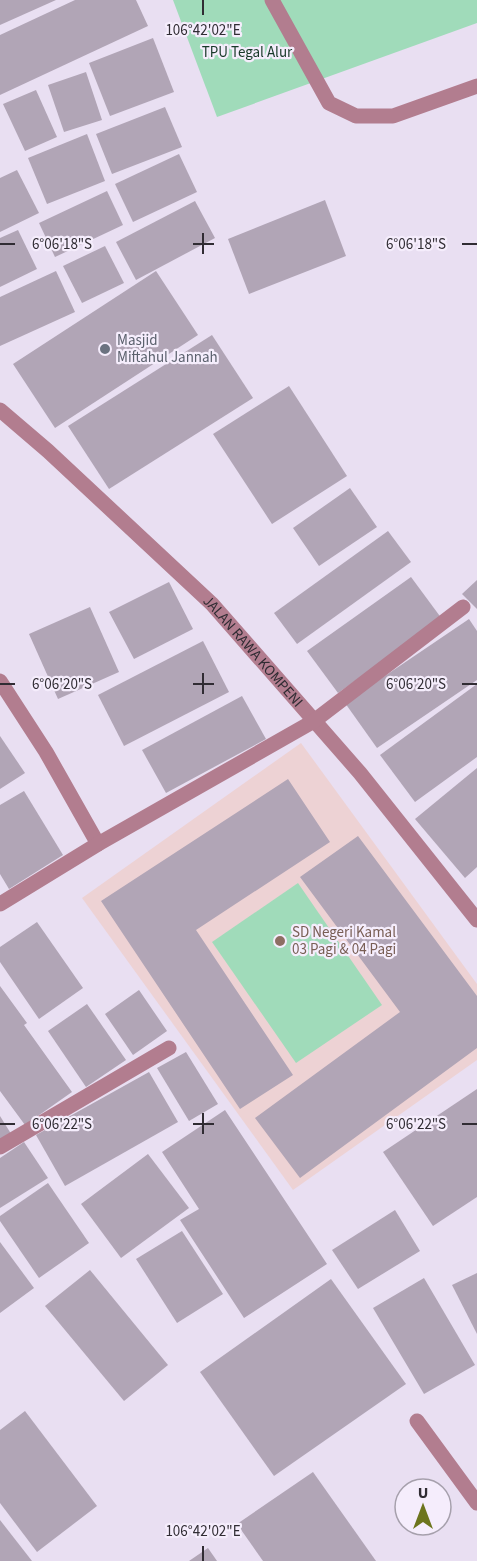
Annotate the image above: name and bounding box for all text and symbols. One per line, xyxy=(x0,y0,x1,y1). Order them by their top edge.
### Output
text: 106°42'02"E xyxy=(165,20,241,41)
park label: TPU Tegal Alur xyxy=(202,42,293,63)
text: 6°06'18"S xyxy=(32,234,92,255)
text: 6°06'18"S xyxy=(386,234,446,255)
place label: Masjid Miftahul Jannah xyxy=(117,330,218,368)
marker: Masjid Miftahul Jannah xyxy=(98,342,112,356)
street label: JALAN RAWA KOMPENI xyxy=(198,590,308,712)
text: 6°06'20"S xyxy=(32,674,92,695)
text: 6°06'20"S xyxy=(386,674,446,695)
place label: SD Negeri Kamal 03 Pagi & 04 Pagi xyxy=(292,922,396,960)
marker: SD Negeri Kamal 03 Pagi & 04 Pagi xyxy=(273,934,287,948)
text: 6°06'22"S xyxy=(32,1114,92,1135)
text: 6°06'22"S xyxy=(386,1114,446,1135)
north arrow xyxy=(393,1477,453,1537)
text: U xyxy=(418,1482,428,1504)
text: 106°42'02"E xyxy=(165,1521,241,1542)

